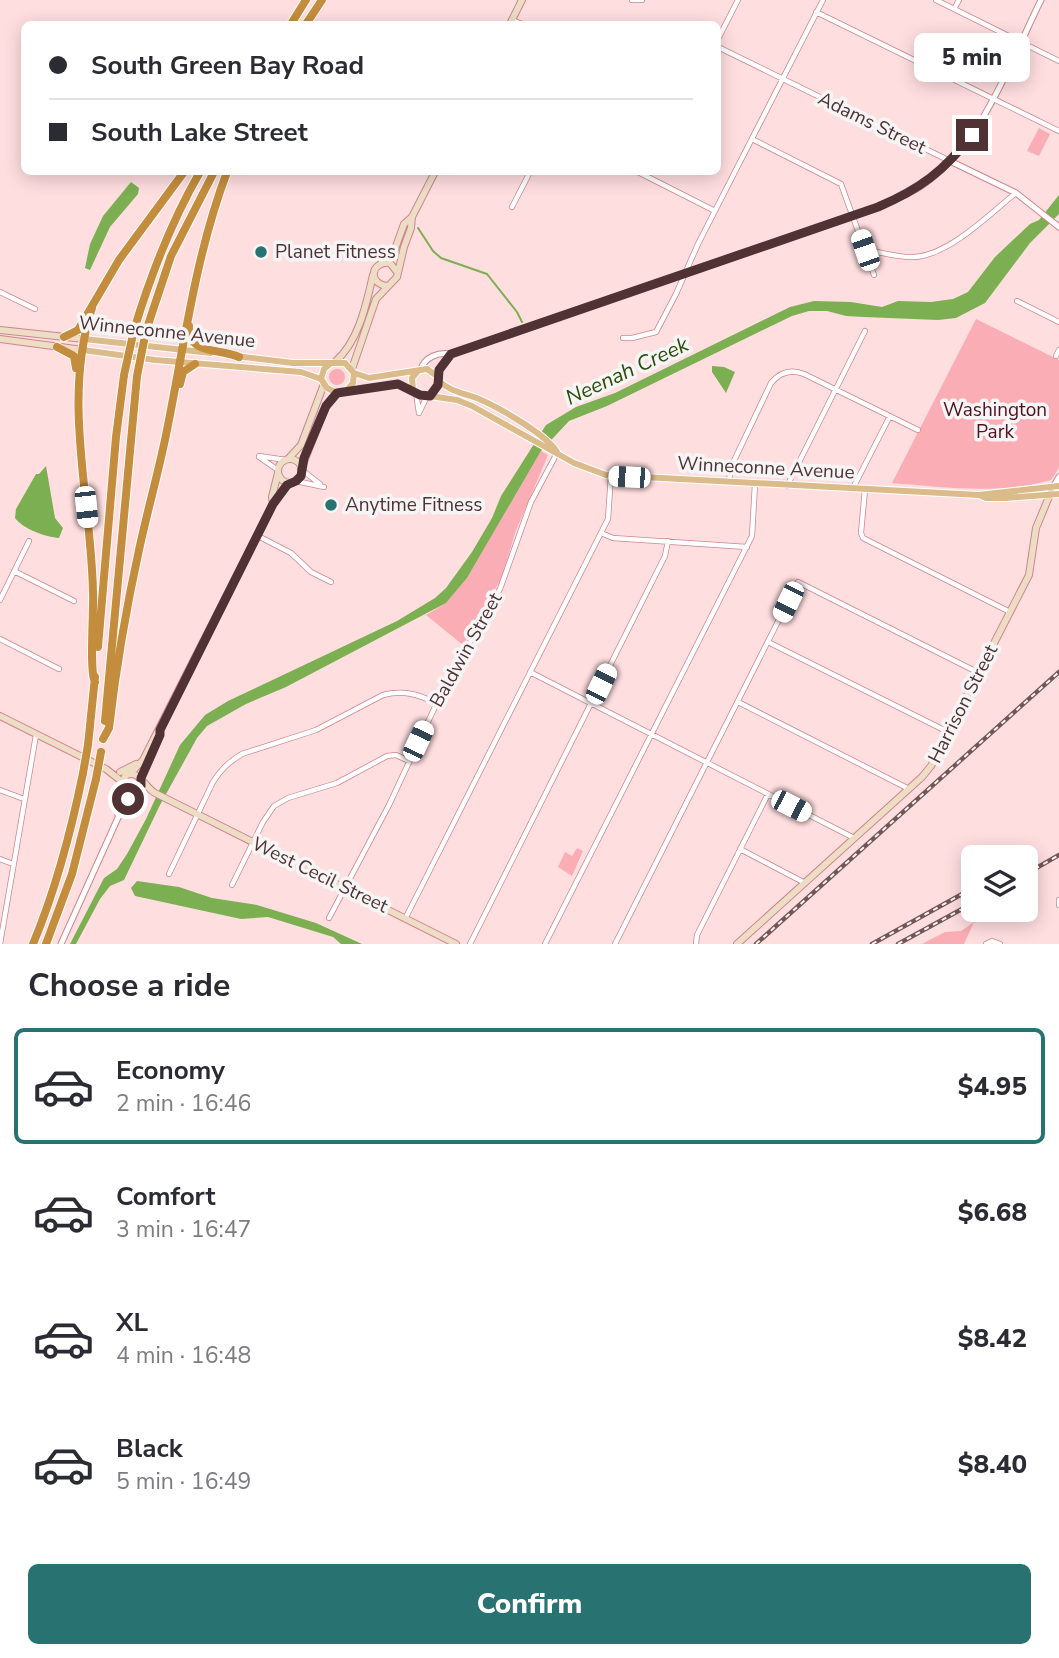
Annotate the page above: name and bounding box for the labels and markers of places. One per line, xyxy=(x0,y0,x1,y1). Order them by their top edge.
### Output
place label: Planet Fitness xyxy=(275,239,396,265)
marker: Planet Fitness xyxy=(253,244,269,260)
place label: Anytime Fitness xyxy=(345,492,482,518)
marker: Anytime Fitness xyxy=(323,497,339,513)

